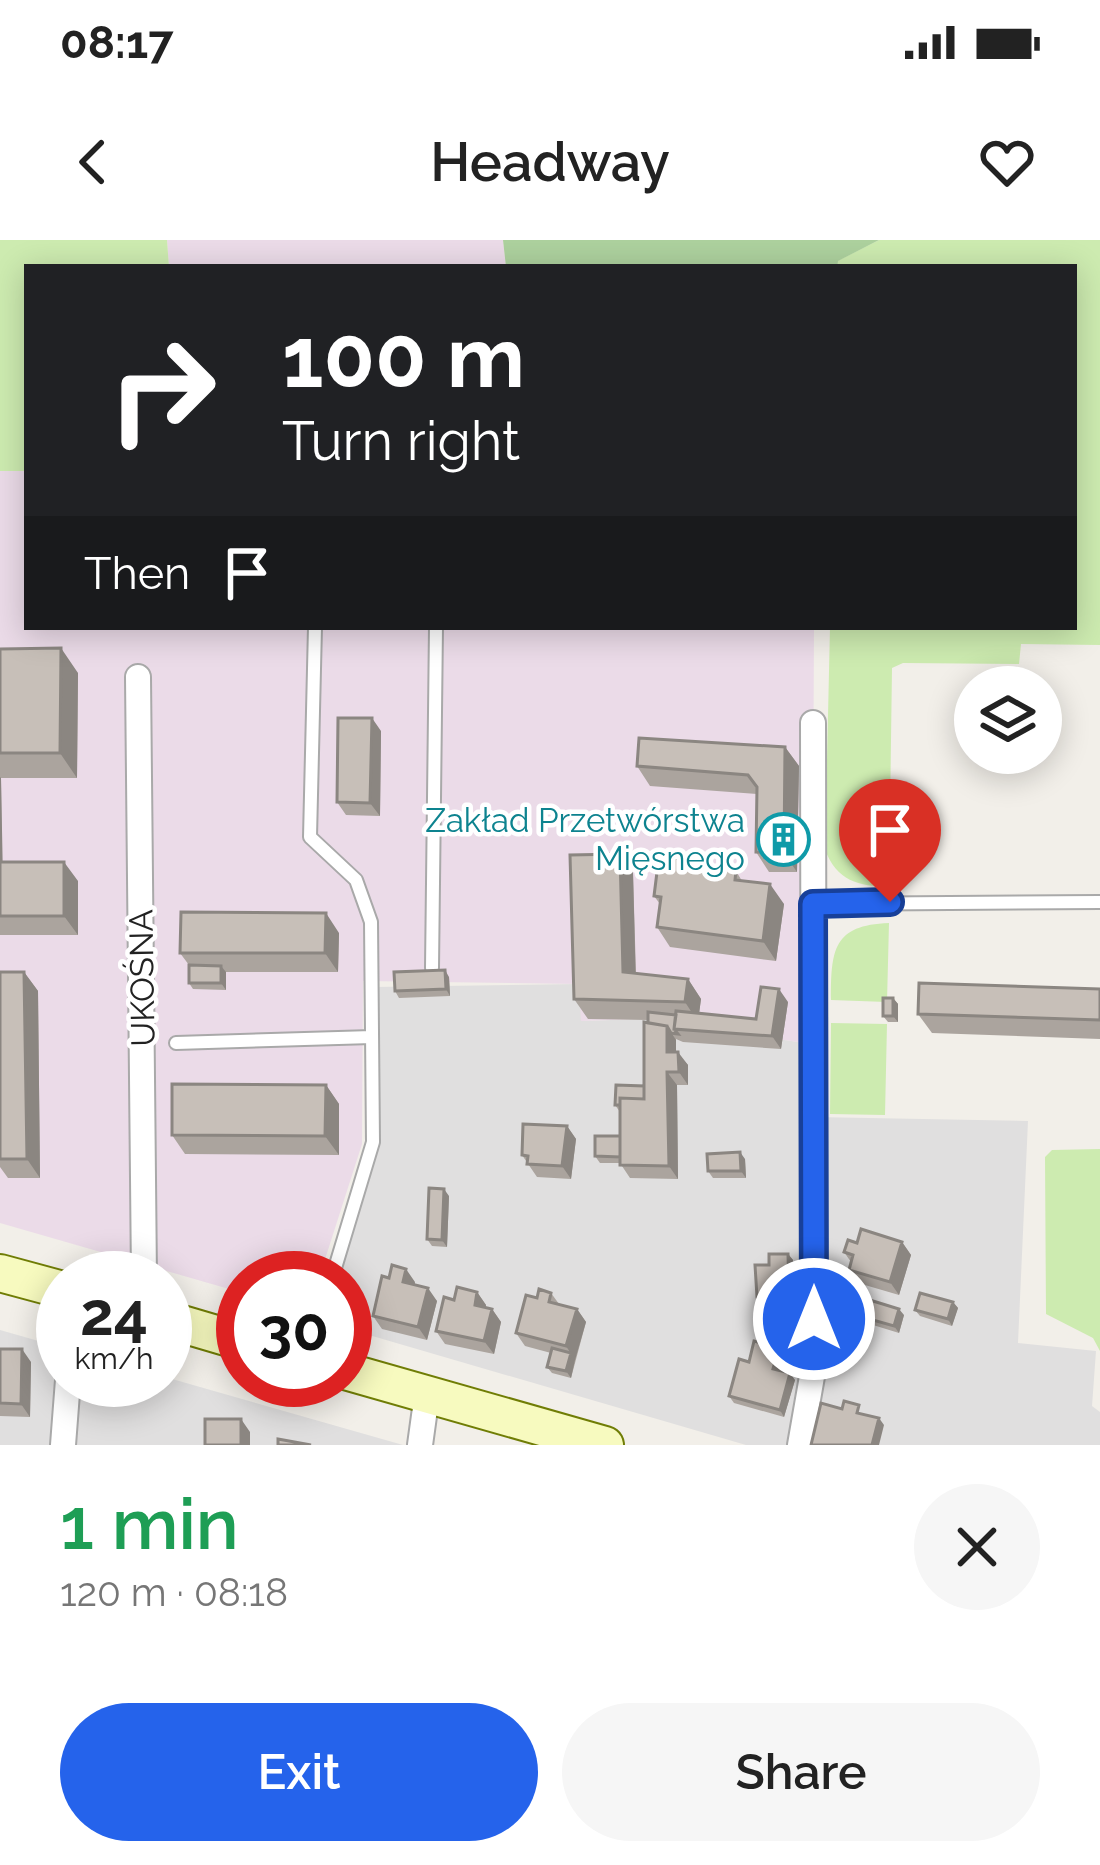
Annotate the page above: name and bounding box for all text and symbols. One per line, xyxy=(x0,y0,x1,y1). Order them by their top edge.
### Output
text: 08:17 xyxy=(60,16,173,69)
icon: back xyxy=(60,129,126,195)
icon: heart xyxy=(974,129,1040,195)
text: Headway xyxy=(430,130,670,194)
text: 100 m xyxy=(282,308,525,407)
icon: right xyxy=(84,312,240,468)
text: Turn right xyxy=(282,409,520,473)
icon: arrive xyxy=(214,540,280,606)
text: Then xyxy=(84,547,190,600)
map controls xyxy=(954,666,1062,774)
button: layers xyxy=(954,666,1062,774)
pin xyxy=(839,779,941,902)
icon: arrive xyxy=(857,797,923,863)
place label: Zakład Przetwórstwa Mięsnego xyxy=(425,801,745,878)
building icon: Zakład Przetwórstwa Mięsnego xyxy=(756,811,812,867)
street label: UKOŚNA xyxy=(120,909,163,1047)
speed limit sign: 30 xyxy=(216,1251,372,1407)
position arrow xyxy=(751,1256,877,1382)
text: 24 xyxy=(80,1279,148,1349)
text: km/h xyxy=(74,1341,154,1376)
text: 1 min xyxy=(60,1481,239,1566)
button: close xyxy=(914,1484,1040,1610)
text: 120 m · 08:18 xyxy=(60,1569,288,1615)
button: Exit xyxy=(60,1703,538,1841)
button: Share xyxy=(562,1703,1040,1841)

